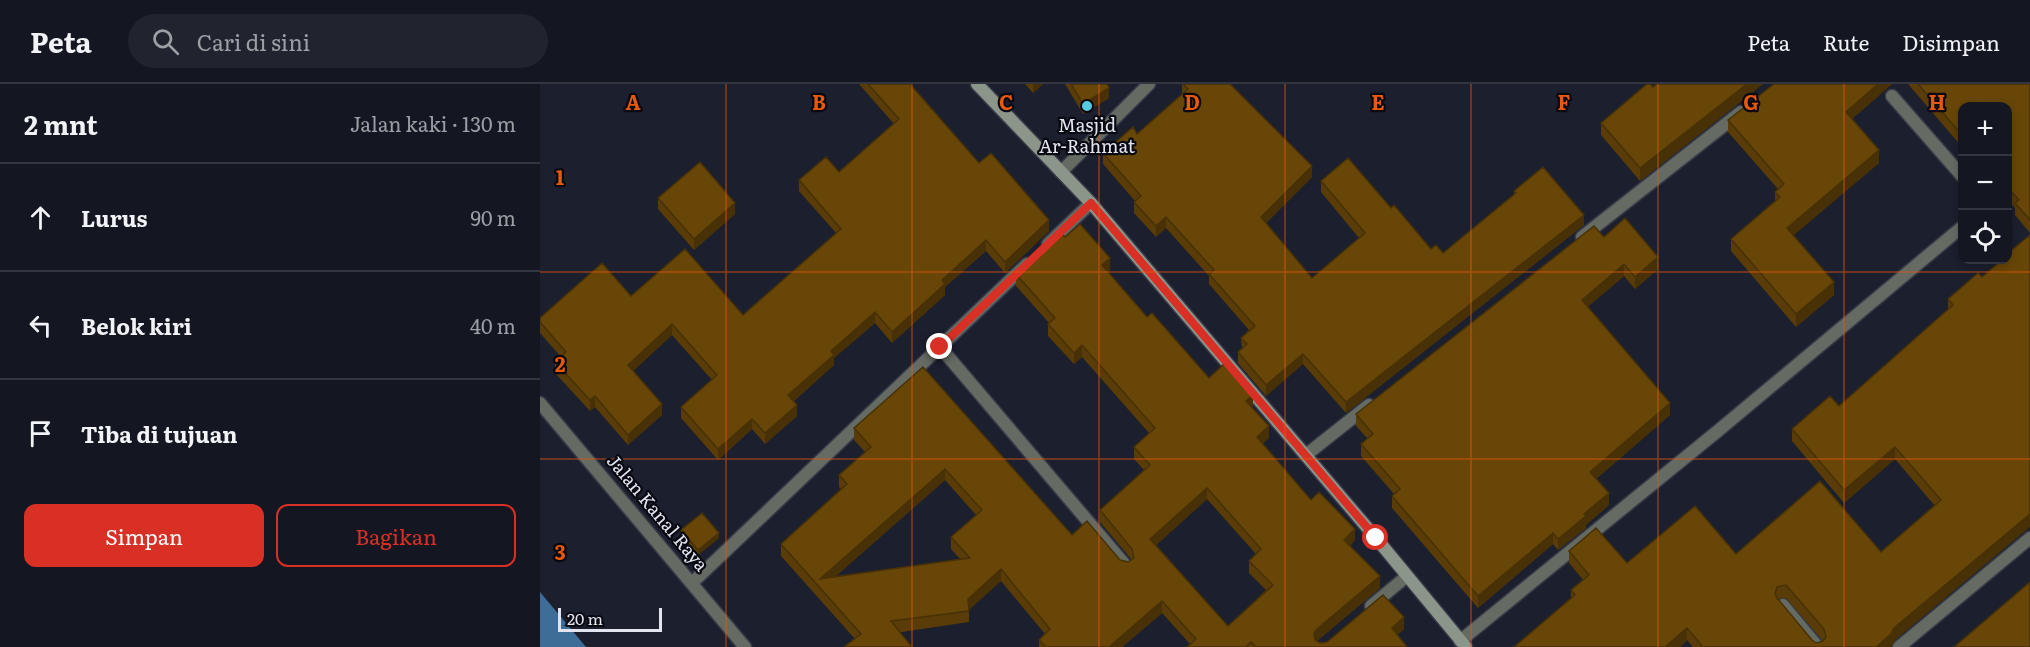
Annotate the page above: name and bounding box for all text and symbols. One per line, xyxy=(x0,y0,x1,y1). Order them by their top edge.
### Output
search box xyxy=(128,14,548,68)
text: Peta xyxy=(30,20,92,62)
icon: search xyxy=(149,25,182,58)
text: Cari di sini xyxy=(197,25,310,58)
text: Peta xyxy=(1747,26,1790,57)
text: Rute xyxy=(1823,26,1869,57)
text: Disimpan xyxy=(1902,26,2000,57)
text: A xyxy=(625,86,641,116)
text: B xyxy=(812,86,826,116)
text: C xyxy=(999,86,1013,116)
text: D xyxy=(1184,86,1200,116)
text: E xyxy=(1371,86,1385,116)
text: F xyxy=(1558,86,1571,116)
text: G xyxy=(1743,86,1759,116)
text: H xyxy=(1929,86,1945,116)
marker: Masjid Ar-Rahmat xyxy=(1080,99,1094,113)
map controls xyxy=(1958,102,2012,264)
button: + xyxy=(1958,102,2012,156)
text: 2 mnt xyxy=(24,104,98,143)
text: Jalan kaki · 130 m xyxy=(350,108,516,138)
place label: Masjid Ar-Rahmat xyxy=(1039,111,1136,159)
button: − xyxy=(1958,156,2012,210)
text: 1 xyxy=(556,161,564,191)
icon: ahead xyxy=(24,201,57,234)
text: Lurus xyxy=(81,201,148,234)
text: 90 m xyxy=(471,202,516,232)
button: locate xyxy=(1958,210,2012,264)
icon: left xyxy=(24,309,57,342)
text: Belok kiri xyxy=(81,309,192,342)
text: 40 m xyxy=(470,310,516,340)
route end xyxy=(926,333,952,359)
text: 2 xyxy=(555,348,566,378)
icon: arrive xyxy=(24,417,57,450)
text: Tiba di tujuan xyxy=(81,417,237,450)
street label: Jalan Kanal Raya xyxy=(601,448,715,577)
button: Simpan xyxy=(24,504,264,567)
button: Bagikan xyxy=(276,504,516,567)
route start xyxy=(1362,524,1388,550)
text: 3 xyxy=(554,536,566,566)
scale bar xyxy=(558,605,662,632)
text: 20 m xyxy=(567,606,603,630)

